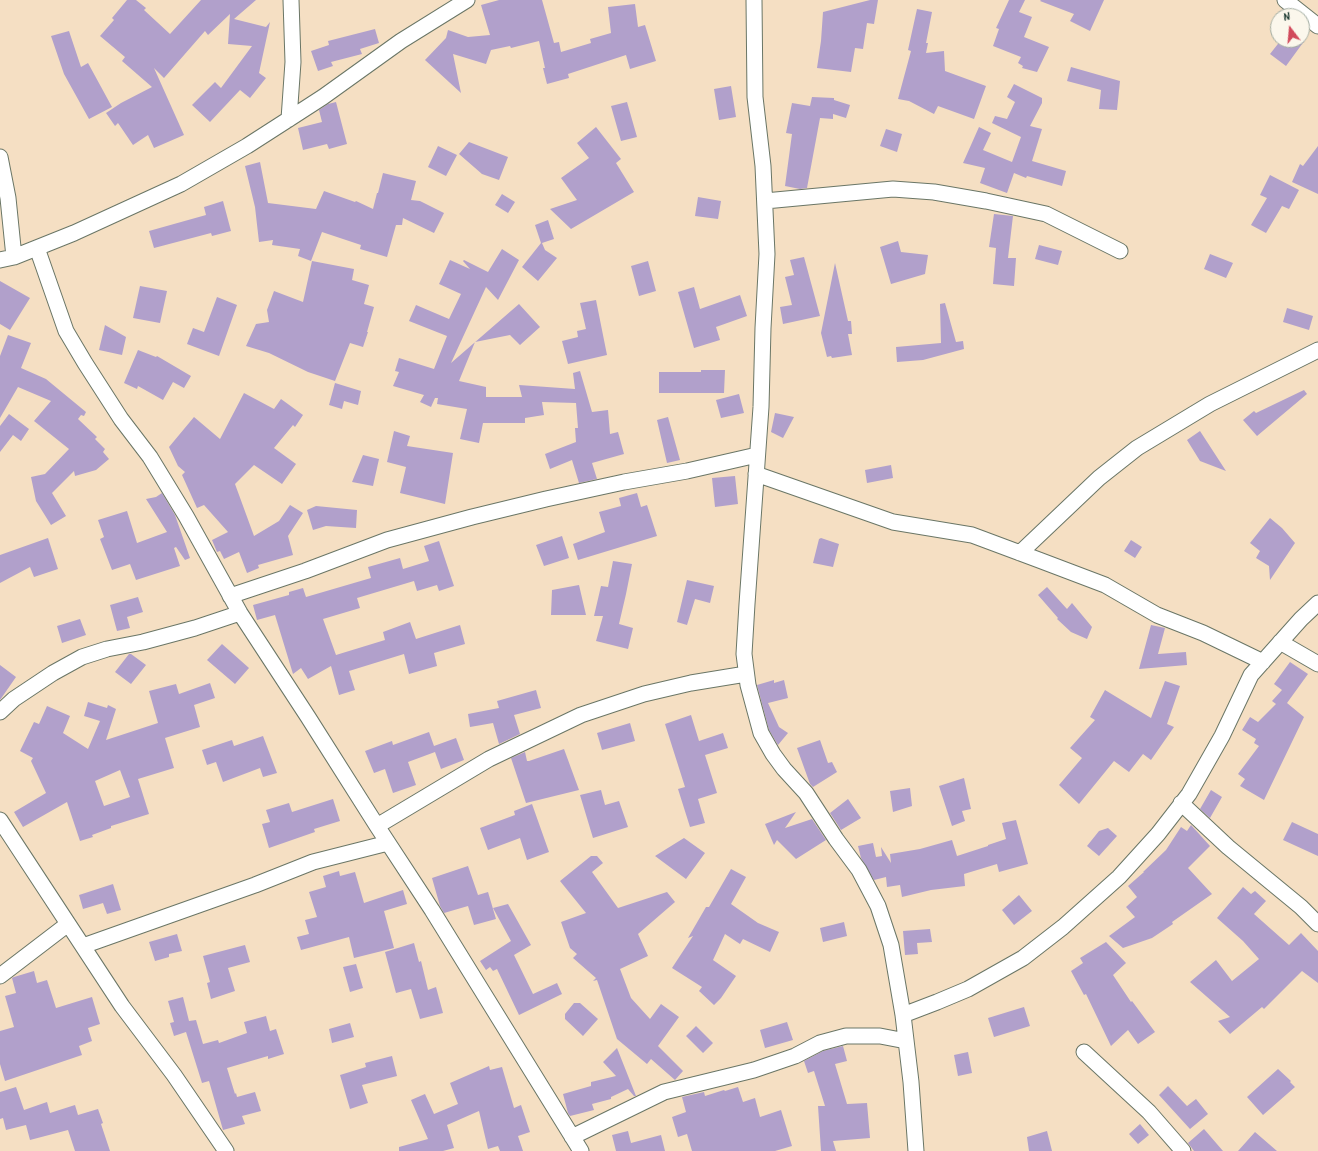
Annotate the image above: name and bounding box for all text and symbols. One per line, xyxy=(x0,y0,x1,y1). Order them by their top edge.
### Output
north arrow xyxy=(1270,8,1310,48)
text: N xyxy=(1281,8,1293,27)

